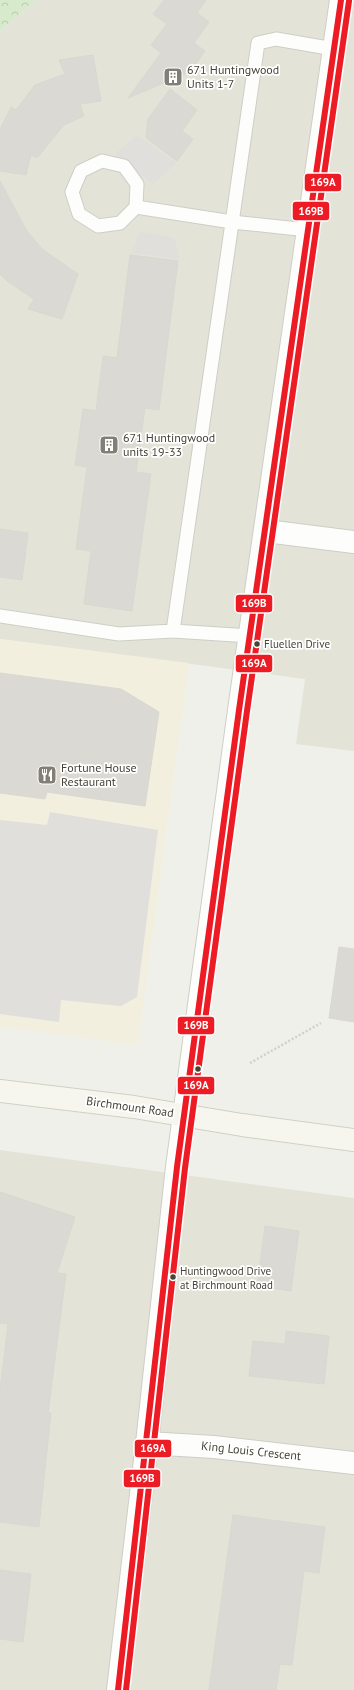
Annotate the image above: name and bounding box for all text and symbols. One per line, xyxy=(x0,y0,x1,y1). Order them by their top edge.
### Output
place label: 671 Huntingwood Units 1-7 xyxy=(187,62,279,91)
building icon: 671 Huntingwood Units 1-7 xyxy=(162,66,184,88)
line badge: 169A xyxy=(304,173,342,192)
text: 169A xyxy=(310,175,336,189)
line badge: 169B xyxy=(292,201,330,221)
text: 169B xyxy=(298,204,324,218)
place label: 671 Huntingwood units 19-33 xyxy=(123,430,215,459)
building icon: 671 Huntingwood units 19-33 xyxy=(98,434,120,456)
line badge: 169B xyxy=(235,594,273,613)
text: 169B xyxy=(241,596,267,610)
place label: Fluellen Drive xyxy=(264,637,330,651)
marker: Fluellen Drive xyxy=(252,639,262,649)
line badge: 169A xyxy=(235,654,273,673)
text: 169A xyxy=(241,656,267,670)
place label: Fortune House Restaurant xyxy=(61,760,137,789)
restaurant icon: Fortune House Restaurant xyxy=(36,764,58,786)
line badge: 169B xyxy=(177,1016,215,1035)
text: 169B xyxy=(183,1018,209,1032)
unlabelled marker xyxy=(193,1064,203,1074)
line badge: 169A xyxy=(177,1076,215,1095)
text: 169A xyxy=(183,1078,209,1092)
street label: Birchmount Road xyxy=(85,1093,175,1120)
place label: Huntingwood Drive at Birchmount Road xyxy=(180,1264,273,1292)
marker: Huntingwood Drive at Birchmount Road xyxy=(168,1272,178,1282)
street label: King Louis Crescent xyxy=(200,1438,302,1463)
line badge: 169A xyxy=(134,1439,172,1458)
text: 169A xyxy=(140,1441,166,1455)
line badge: 169B xyxy=(123,1469,161,1488)
text: 169B xyxy=(129,1471,155,1485)

